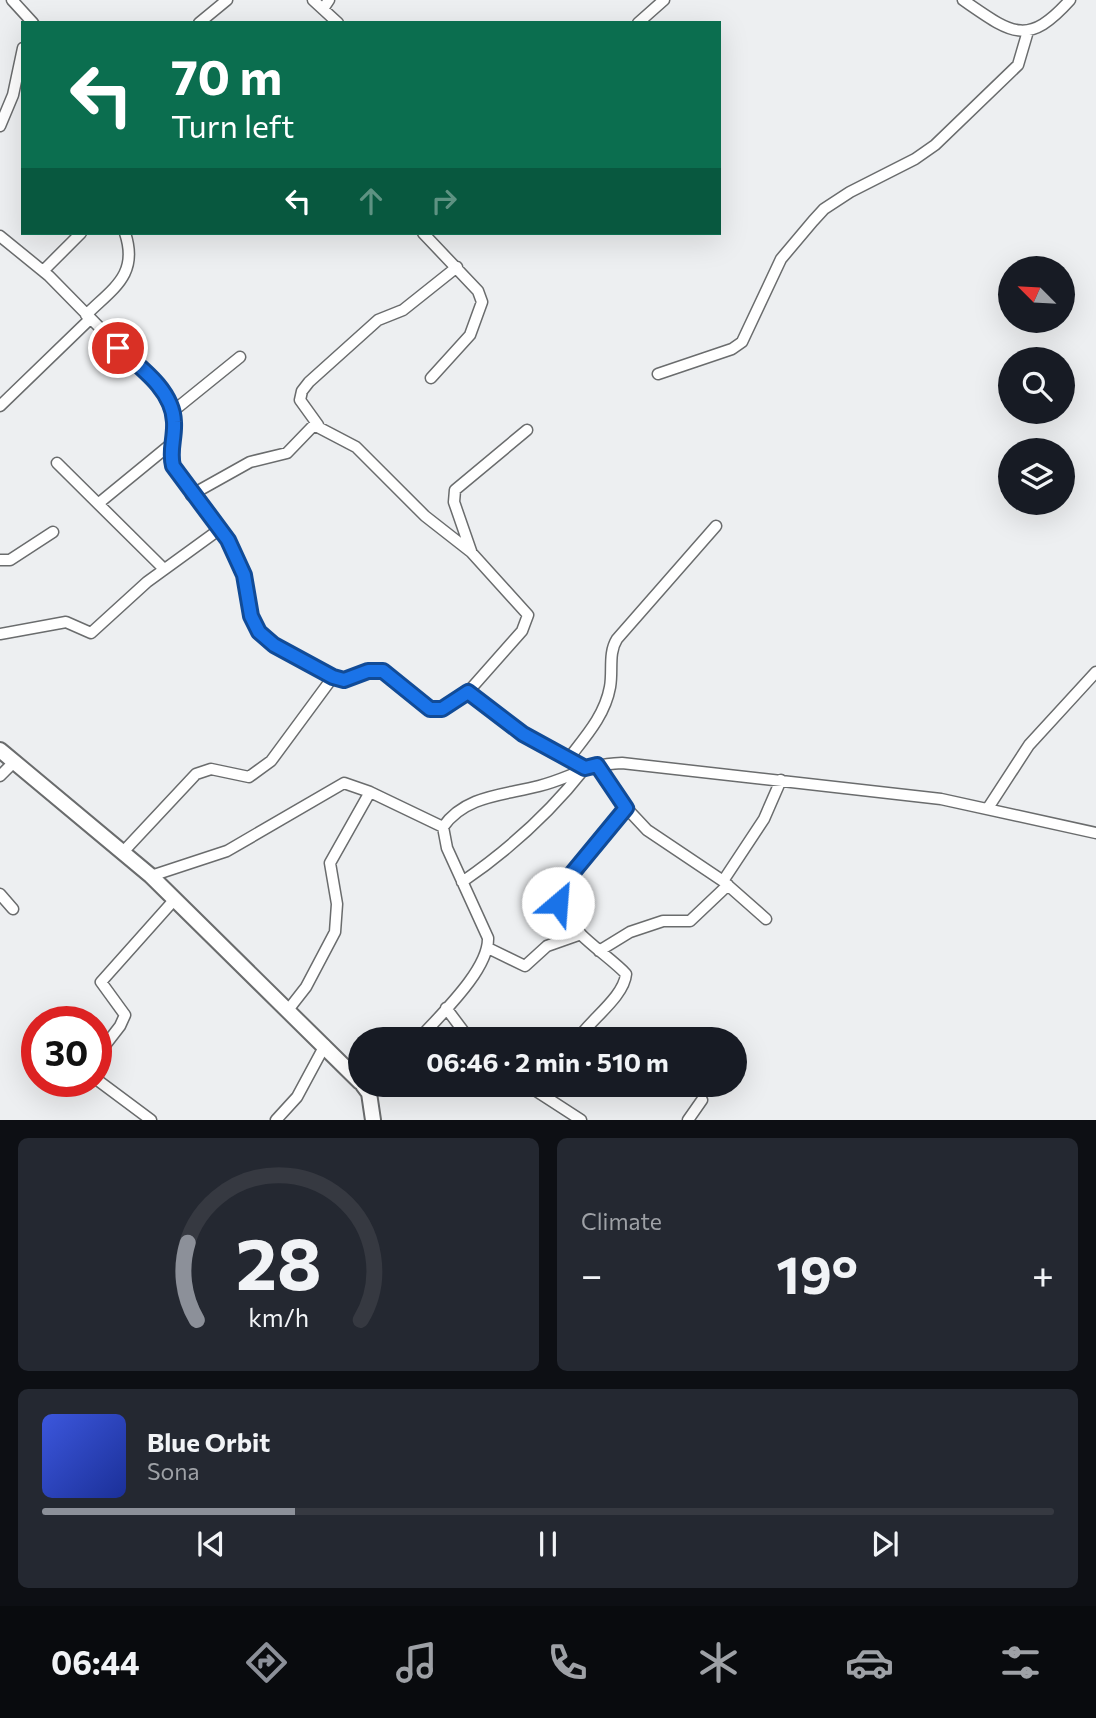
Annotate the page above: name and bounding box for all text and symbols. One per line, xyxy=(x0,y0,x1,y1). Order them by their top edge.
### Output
text: 70 m xyxy=(171,45,282,105)
icon: left xyxy=(56,49,147,140)
text: Turn left xyxy=(171,105,295,145)
icon: left xyxy=(279,182,317,220)
icon: ahead xyxy=(352,182,390,220)
icon: right xyxy=(425,182,463,220)
north arrow xyxy=(998,256,1074,332)
map controls xyxy=(998,256,1075,515)
pin xyxy=(88,318,148,378)
icon: arrive xyxy=(99,329,137,367)
button: search xyxy=(998,347,1075,424)
button: layers xyxy=(998,438,1075,515)
position arrow xyxy=(521,866,595,940)
speed limit sign: 30 xyxy=(21,1006,112,1097)
text: 06:46 · 2 min · 510 m xyxy=(426,1046,669,1077)
text: Climate xyxy=(581,1207,662,1235)
text: 28 xyxy=(236,1217,322,1306)
text: 19° xyxy=(776,1241,858,1305)
text: − xyxy=(581,1250,603,1297)
text: + xyxy=(1032,1250,1054,1297)
text: km/h xyxy=(248,1302,309,1332)
text: Blue Orbit xyxy=(147,1426,270,1457)
text: Sona xyxy=(147,1457,199,1485)
icon: previous xyxy=(192,1525,230,1563)
icon: pause xyxy=(529,1525,567,1563)
icon: next xyxy=(866,1525,904,1563)
icon: directions xyxy=(242,1638,291,1687)
icon: music xyxy=(392,1638,441,1687)
icon: phone xyxy=(543,1638,592,1687)
icon: climate xyxy=(694,1638,743,1687)
icon: car xyxy=(845,1638,894,1687)
icon: filters xyxy=(996,1638,1045,1687)
text: 06:44 xyxy=(51,1642,140,1682)

